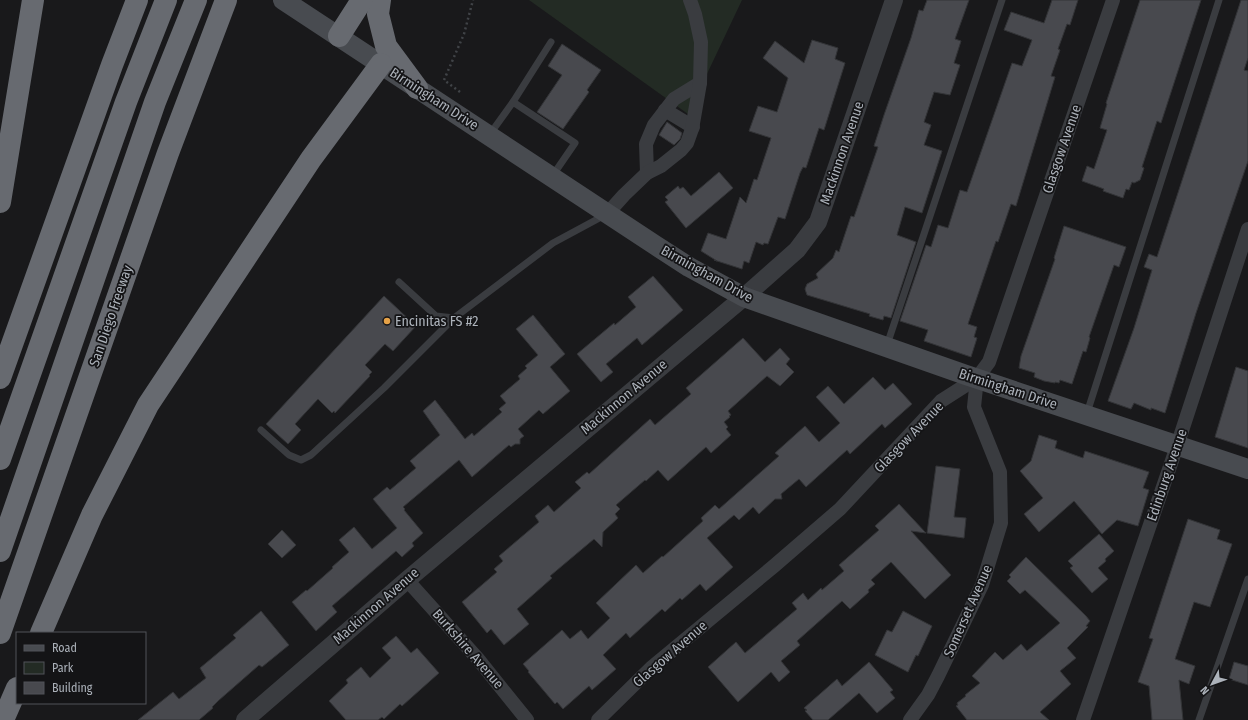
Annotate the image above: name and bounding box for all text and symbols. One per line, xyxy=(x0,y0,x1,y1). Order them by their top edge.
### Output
street label: Birmingham Drive xyxy=(386,64,482,134)
street label: Mackinnon Avenue xyxy=(816,99,868,207)
street label: Glasgow Avenue xyxy=(1039,102,1085,196)
street label: Birmingham Drive xyxy=(658,242,756,306)
street label: San Diego Freeway xyxy=(86,262,137,369)
place label: Encinitas FS #2 xyxy=(395,313,479,330)
marker: Encinitas FS #2 xyxy=(382,316,392,326)
street label: Mackinnon Avenue xyxy=(577,356,671,438)
street label: Birmingham Drive xyxy=(957,365,1059,413)
street label: Glasgow Avenue xyxy=(871,398,947,476)
street label: Edinburg Avenue xyxy=(1143,427,1191,523)
street label: Somerset Avenue xyxy=(940,562,996,660)
street label: Mackinnon Avenue xyxy=(330,564,422,648)
street label: Burkshire Avenue xyxy=(429,606,507,692)
street label: Glasgow Avenue xyxy=(629,617,711,691)
legend xyxy=(16,632,146,704)
text: Road xyxy=(52,641,77,655)
text: Park xyxy=(52,661,74,675)
north arrow xyxy=(1192,664,1232,704)
text: Building xyxy=(52,681,93,695)
text: N xyxy=(1198,683,1212,697)

